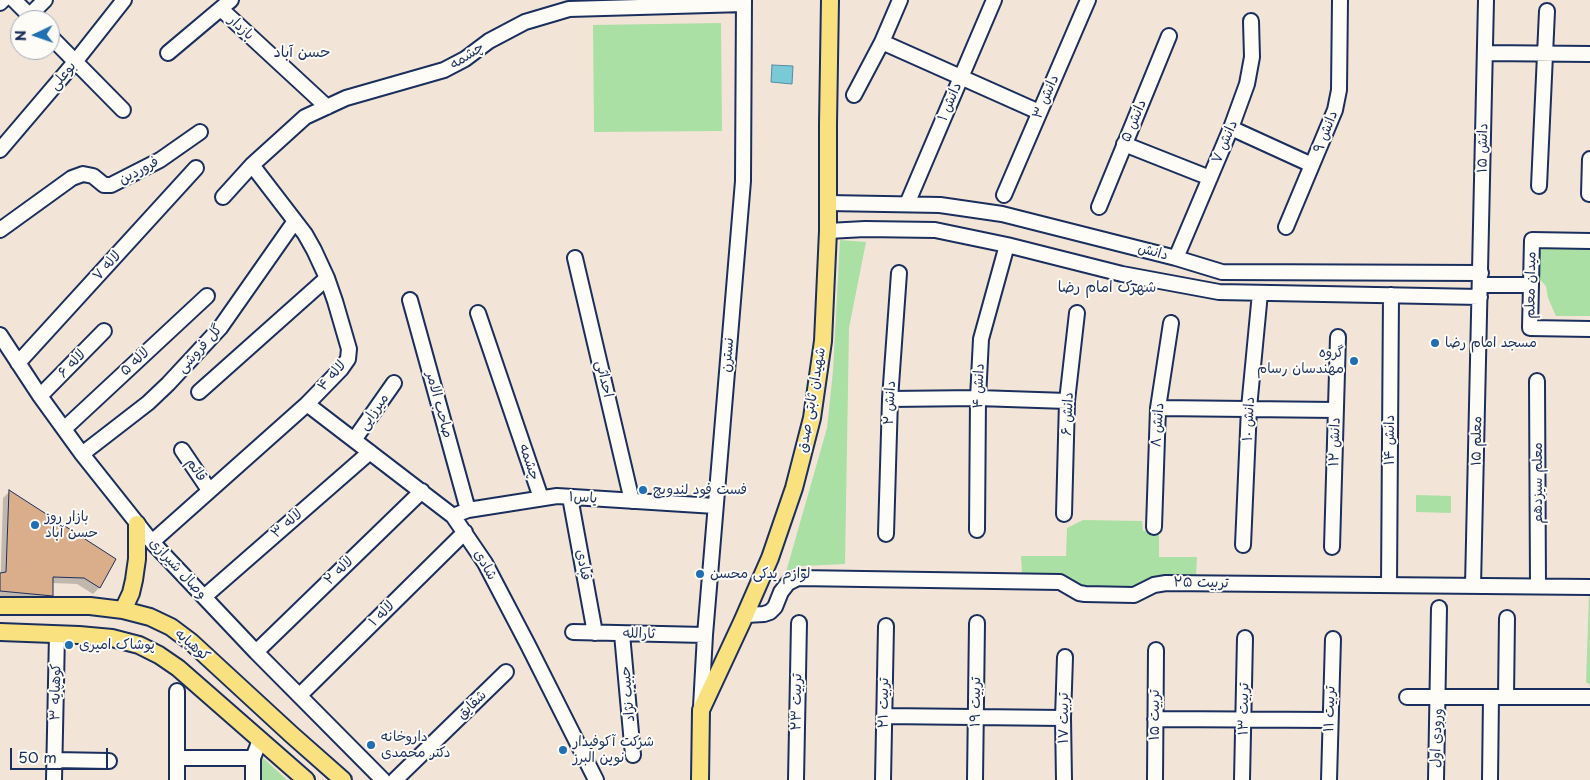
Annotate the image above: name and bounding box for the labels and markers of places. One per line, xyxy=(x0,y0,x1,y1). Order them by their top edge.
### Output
place label: مسجد امام رضا xyxy=(1445,335,1537,351)
marker: مسجد امام رضا xyxy=(1429,337,1441,349)
place label: گروه مهندسان رسام xyxy=(1257,345,1344,378)
marker: گروه مهندسان رسام xyxy=(1348,355,1360,367)
place label: فست فود لندویچ xyxy=(653,482,747,498)
marker: فست فود لندویچ xyxy=(637,484,649,496)
place label: بازار روز حسن آباد xyxy=(45,509,98,542)
marker: بازار روز حسن آباد xyxy=(29,519,41,531)
place label: لوازم یدکی محسن xyxy=(710,566,810,582)
marker: لوازم یدکی محسن xyxy=(694,568,706,580)
place label: پوشاک امیری xyxy=(79,637,155,653)
marker: پوشاک امیری xyxy=(63,639,75,651)
place label: داروخانه دکتر محمدی xyxy=(381,729,450,762)
place label: شرکت آکوفیدار نوین البرز xyxy=(573,734,654,766)
marker: داروخانه دکتر محمدی xyxy=(365,739,377,751)
marker: شرکت آکوفیدار نوین البرز xyxy=(557,744,569,756)

